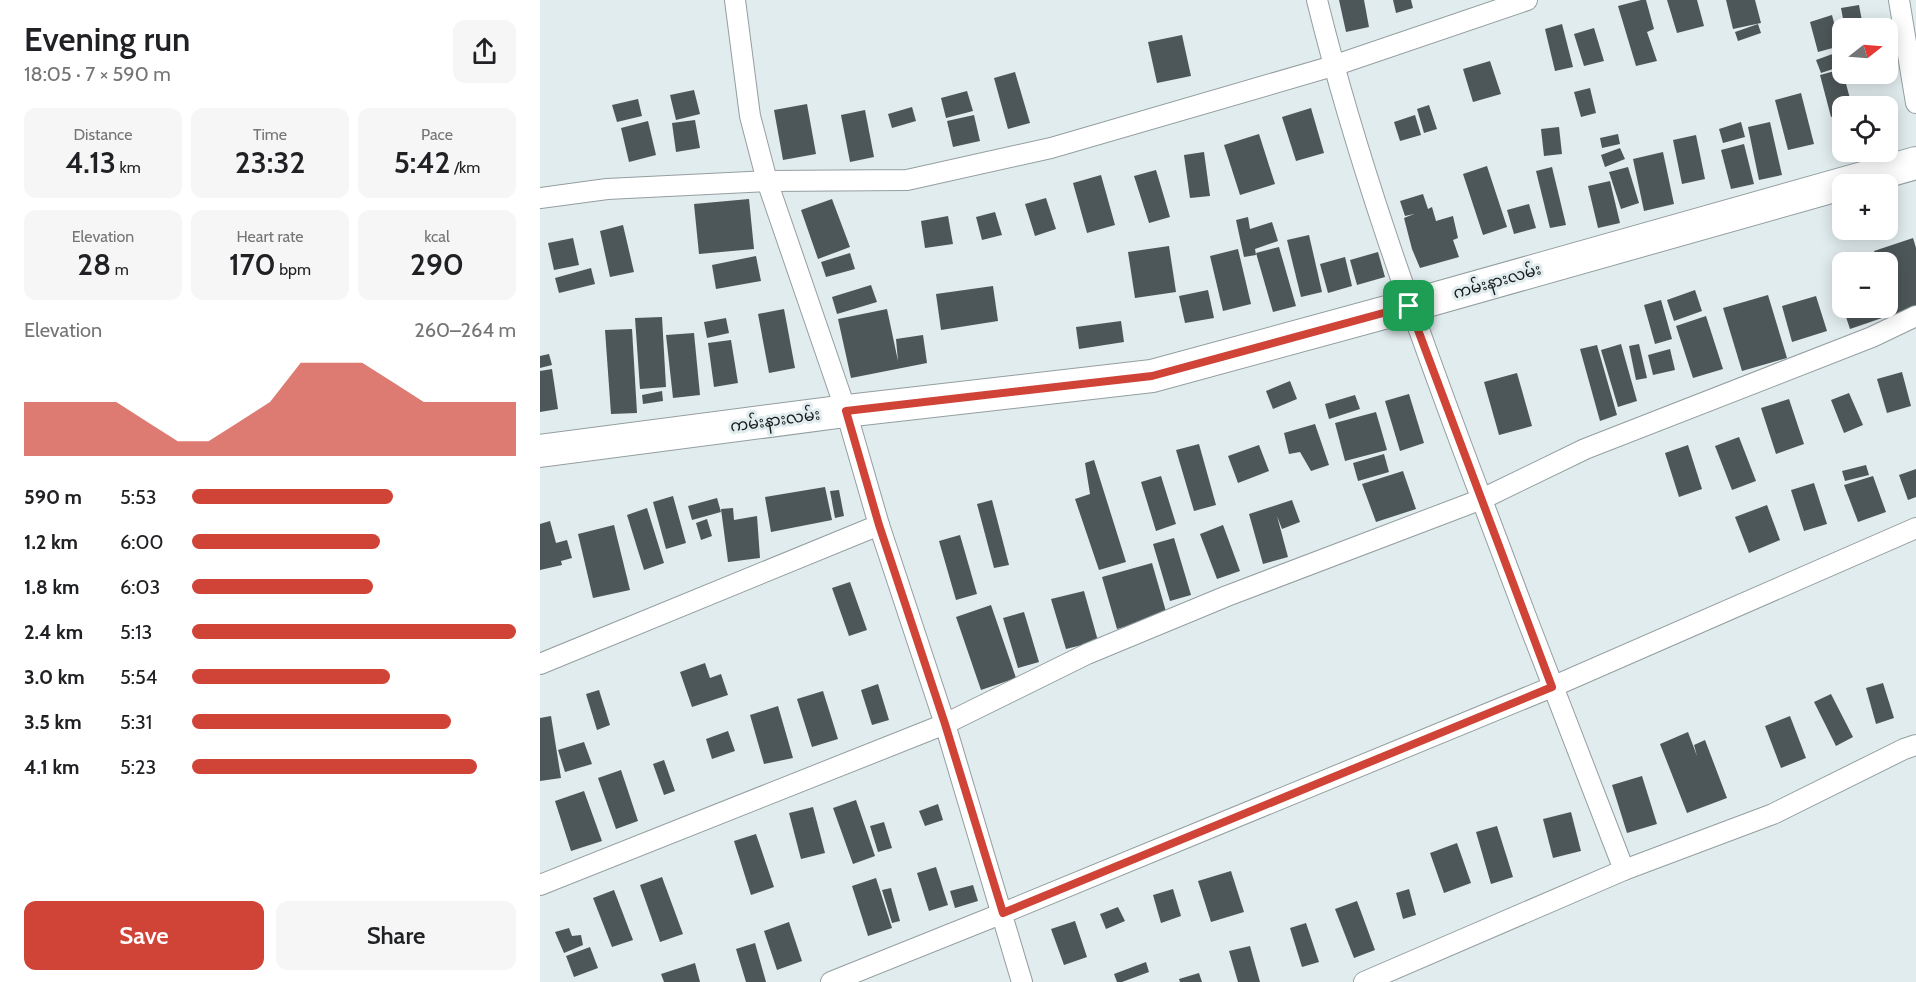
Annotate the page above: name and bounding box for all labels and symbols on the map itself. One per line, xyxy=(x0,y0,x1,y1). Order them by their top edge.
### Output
north arrow xyxy=(1832,18,1898,84)
street label: ကမ်းနားလမ်း xyxy=(1450,257,1544,306)
pin xyxy=(1383,280,1434,331)
street label: ကမ်းနားလမ်း xyxy=(729,402,822,440)

